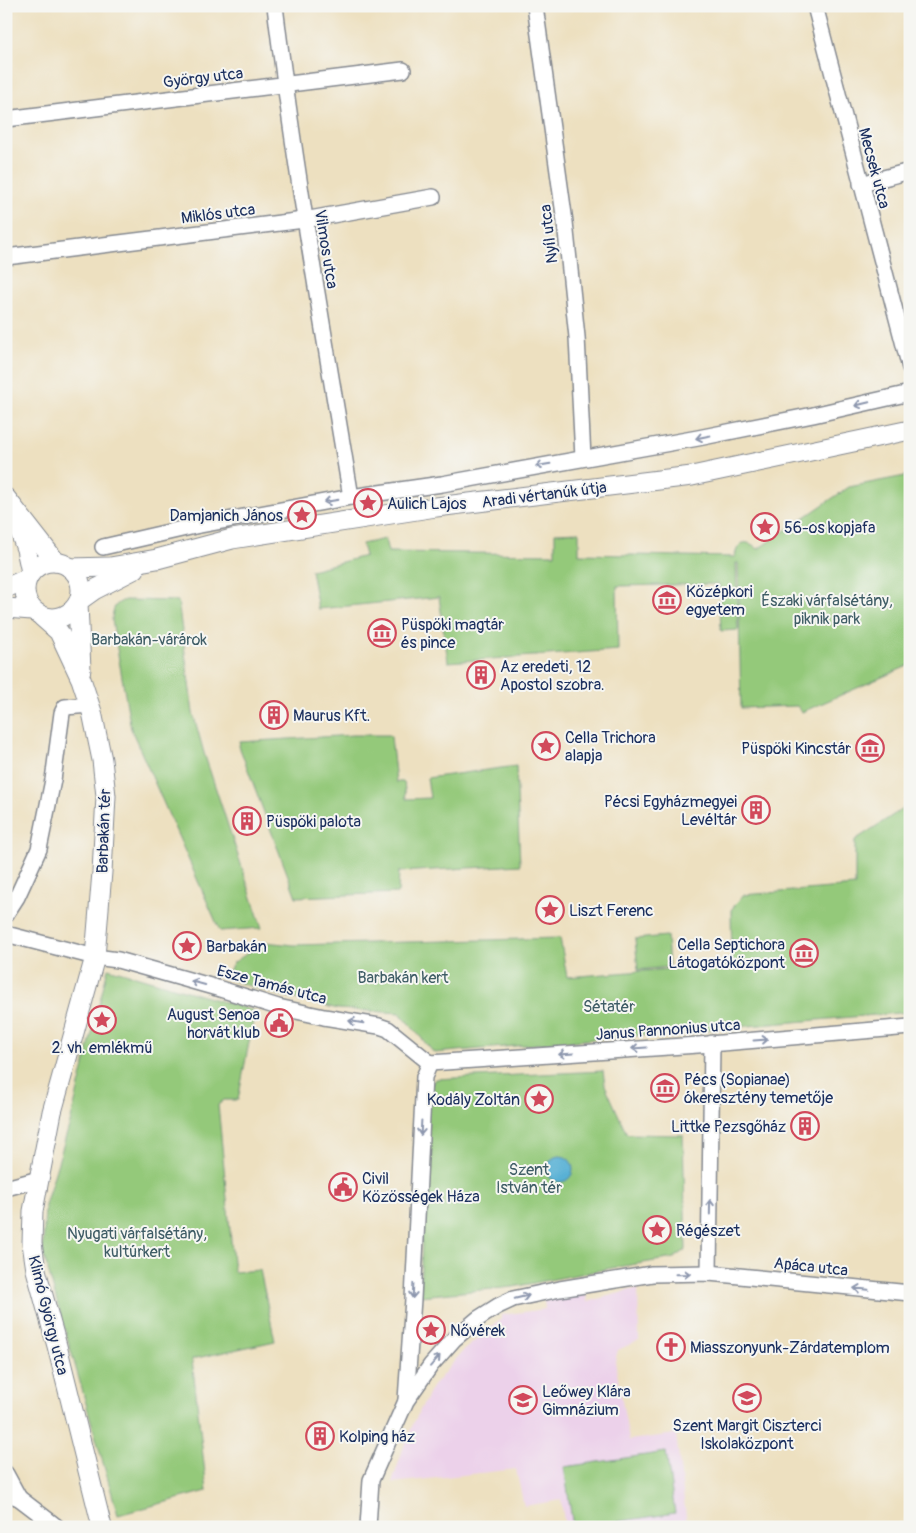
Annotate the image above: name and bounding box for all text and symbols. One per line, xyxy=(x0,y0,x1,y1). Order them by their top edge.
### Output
street label: György utca xyxy=(162,63,244,93)
street label: Mecsek utca xyxy=(854,126,894,211)
street label: Miklós utca xyxy=(180,200,256,228)
street label: Nyíl utca xyxy=(535,203,563,265)
street label: Vilmos utca xyxy=(310,208,342,290)
one-way arrow xyxy=(855,400,871,409)
one-way arrow xyxy=(696,433,712,442)
one-way arrow xyxy=(535,460,551,470)
street label: Aradi vértanúk útja xyxy=(480,477,608,513)
place icon: Aulich Lajos xyxy=(353,488,383,518)
place label: Aulich Lajos xyxy=(387,494,466,514)
one-way arrow xyxy=(324,496,340,506)
place icon: Damjanich János xyxy=(287,500,317,530)
place label: Damjanich János xyxy=(169,506,283,526)
place icon: 56-os kopjafa xyxy=(750,512,780,542)
place label: 56-os kopjafa xyxy=(784,518,875,538)
place label: Középkori egyetem xyxy=(686,582,753,620)
museum icon: Középkori egyetem xyxy=(652,585,682,615)
park label: Északi várfalsétány, piknik park xyxy=(761,591,893,629)
place label: Püspöki magtár és pince xyxy=(401,615,504,653)
museum icon: Püspöki magtár és pince xyxy=(367,618,397,648)
park label: Barbakán-várárok xyxy=(91,630,207,650)
place label: Az eredeti, 12 Apostol szobra. xyxy=(500,657,605,695)
building icon: Az eredeti, 12 Apostol szobra. xyxy=(466,660,496,690)
building icon: Maurus Kft. xyxy=(259,700,289,730)
place label: Maurus Kft. xyxy=(293,706,370,726)
place label: Cella Trichora alapja xyxy=(565,728,656,766)
place icon: Cella Trichora alapja xyxy=(531,731,561,761)
museum icon: Püspöki Kincstár xyxy=(855,733,885,763)
place label: Püspöki Kincstár xyxy=(741,739,851,759)
street label: Barbakán tér xyxy=(93,788,115,874)
place label: Pécsi Egyházmegyei Levéltár xyxy=(604,792,737,830)
building icon: Pécsi Egyházmegyei Levéltár xyxy=(741,795,771,825)
building icon: Püspöki palota xyxy=(232,806,262,836)
place label: Püspöki palota xyxy=(266,812,361,832)
place icon: Liszt Ferenc xyxy=(535,895,565,925)
place label: Liszt Ferenc xyxy=(569,901,653,921)
place icon: Barbakán xyxy=(172,931,202,961)
place label: Cella Septichora Látogatóközpont xyxy=(668,935,786,973)
place label: Barbakán xyxy=(206,937,267,957)
museum icon: Cella Septichora Látogatóközpont xyxy=(789,938,819,968)
street label: Esze Tamás utca xyxy=(215,961,329,1009)
park label: Barbakán kert xyxy=(358,968,449,988)
one-way arrow xyxy=(191,977,207,987)
park label: Sétatér xyxy=(583,997,635,1017)
place icon: 2. vh. emlékmű xyxy=(87,1005,117,1035)
place label: August Senoa horvát klub xyxy=(167,1005,260,1043)
public building icon: August Senoa horvát klub xyxy=(264,1008,294,1038)
street label: Janus Pannonius utca xyxy=(595,1015,741,1045)
one-way arrow xyxy=(348,1017,364,1027)
one-way arrow xyxy=(753,1035,769,1044)
place label: 2. vh. emlékmű xyxy=(51,1038,153,1058)
one-way arrow xyxy=(632,1044,648,1053)
one-way arrow xyxy=(558,1049,574,1058)
place label: Pécs (Sopianae) ókeresztény temetője xyxy=(684,1070,833,1108)
museum icon: Pécs (Sopianae) ókeresztény temetője xyxy=(650,1073,680,1103)
place icon: Kodály Zoltán xyxy=(524,1084,554,1114)
place label: Kodály Zoltán xyxy=(427,1090,520,1110)
building icon: Littke Pezsgőház xyxy=(790,1111,820,1141)
place label: Littke Pezsgőház xyxy=(671,1117,786,1137)
one-way arrow xyxy=(416,1120,426,1136)
park label: Szent István tér xyxy=(496,1160,562,1198)
place label: Civil Közösségek Háza xyxy=(362,1169,480,1207)
public building icon: Civil Közösségek Háza xyxy=(328,1172,358,1202)
one-way arrow xyxy=(705,1199,715,1216)
place icon: Régészet xyxy=(642,1215,672,1245)
place label: Régészet xyxy=(676,1221,741,1241)
park label: Nyugati várfalsétány, kultúrkert xyxy=(67,1224,207,1262)
street label: Klimó György utca xyxy=(23,1253,73,1377)
street label: Apáca utca xyxy=(773,1253,849,1281)
one-way arrow xyxy=(675,1269,691,1278)
one-way arrow xyxy=(408,1282,418,1298)
one-way arrow xyxy=(853,1284,869,1294)
one-way arrow xyxy=(514,1292,530,1301)
place icon: Nővérek xyxy=(416,1315,446,1345)
place label: Nővérek xyxy=(450,1321,506,1341)
church icon: Miasszonyunk-Zárdatemplom xyxy=(656,1332,686,1362)
place label: Miasszonyunk-Zárdatemplom xyxy=(690,1338,890,1358)
one-way arrow xyxy=(429,1355,440,1368)
place label: Leőwey Klára Gimnázium xyxy=(542,1382,631,1420)
school or university icon: Szent Margit Ciszterci Iskolaközpont xyxy=(732,1383,762,1413)
school or university icon: Leőwey Klára Gimnázium xyxy=(508,1385,538,1415)
place label: Szent Margit Ciszterci Iskolaközpont xyxy=(673,1416,822,1454)
building icon: Kolping ház xyxy=(305,1421,335,1451)
place label: Kolping ház xyxy=(339,1427,415,1447)

